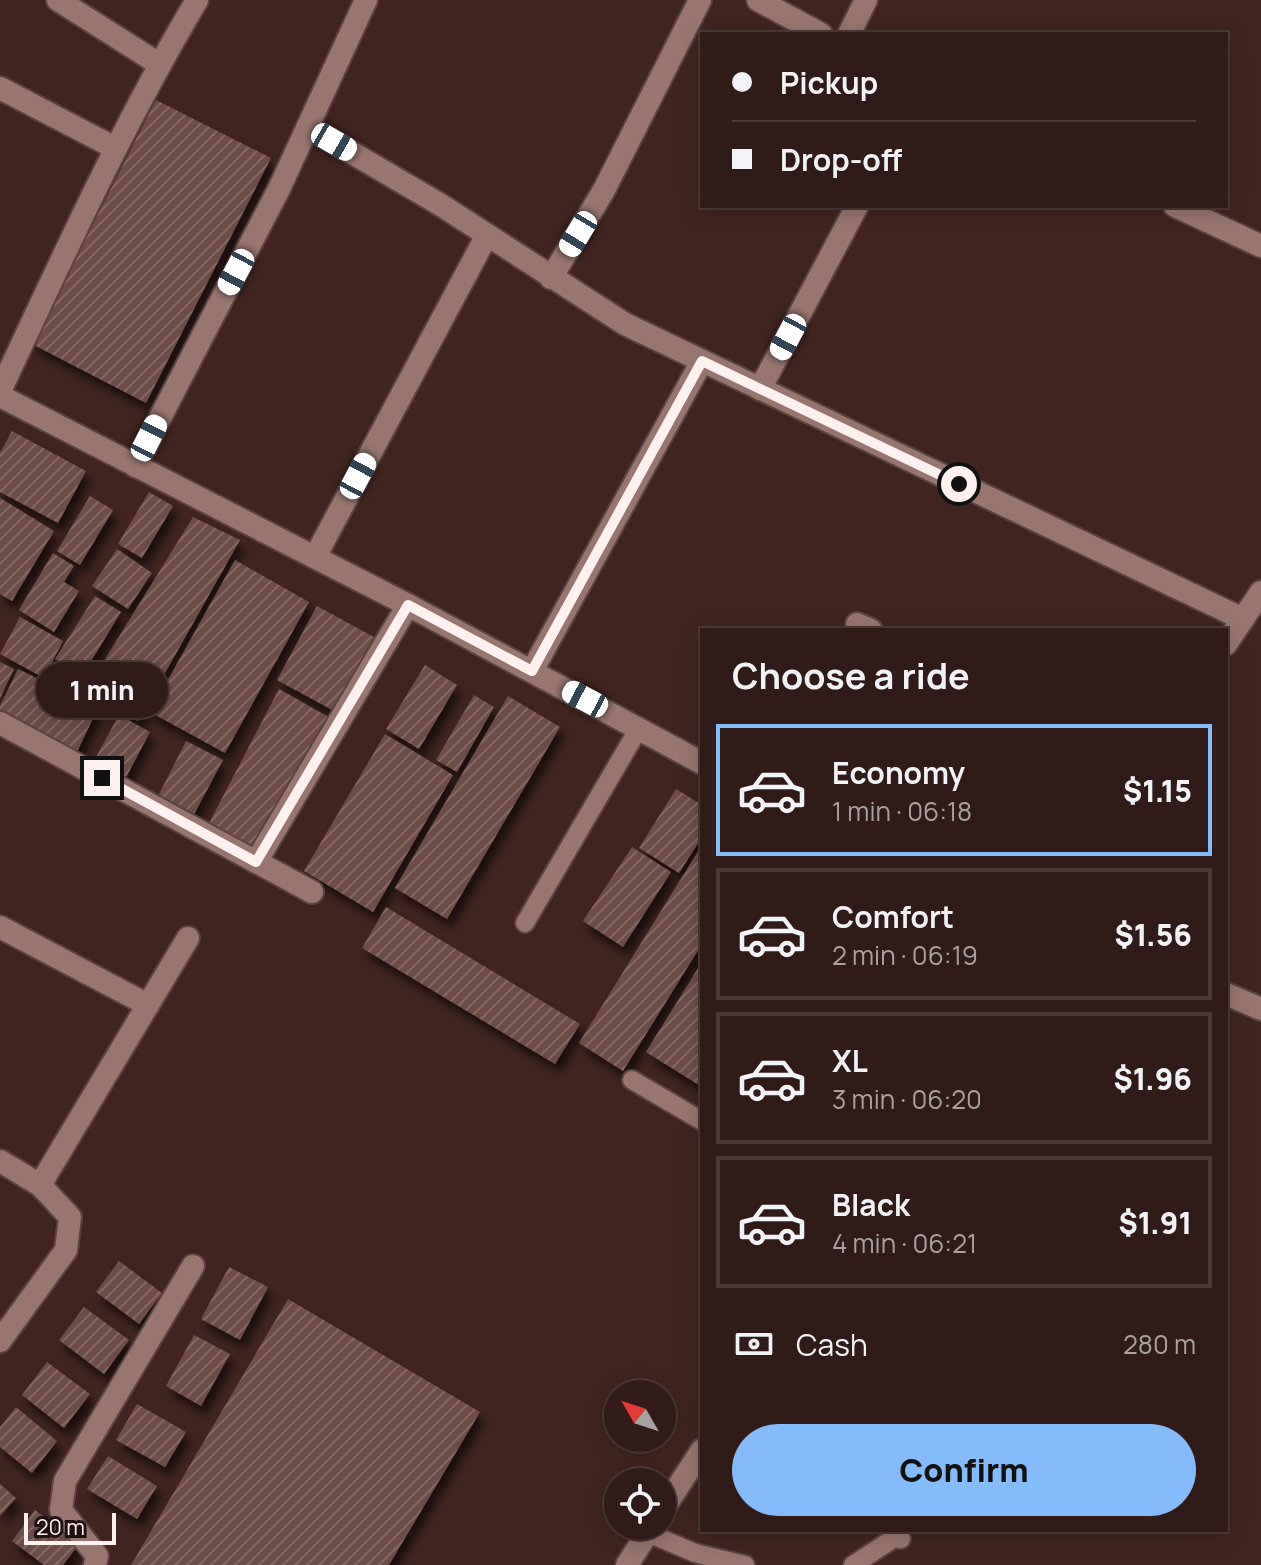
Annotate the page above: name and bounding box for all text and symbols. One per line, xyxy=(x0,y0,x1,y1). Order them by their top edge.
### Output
text: Pickup xyxy=(780,62,878,103)
car xyxy=(307,120,361,164)
text: Drop-off xyxy=(780,139,902,180)
car xyxy=(555,207,601,261)
car xyxy=(214,245,258,299)
car xyxy=(766,310,810,364)
car xyxy=(127,411,171,465)
car xyxy=(336,449,380,503)
route start xyxy=(941,466,977,502)
text: Choose a ride xyxy=(732,651,970,700)
callout: 1 min xyxy=(36,662,168,718)
text: 1 min xyxy=(69,672,135,708)
car xyxy=(558,677,612,721)
text: Economy xyxy=(832,752,965,793)
icon: car xyxy=(736,754,808,826)
route end xyxy=(84,760,120,796)
text: $1.15 xyxy=(1123,770,1192,811)
text: 1 min · 06:18 xyxy=(832,793,972,829)
text: Comfort xyxy=(832,896,954,937)
icon: car xyxy=(736,898,808,970)
text: $1.56 xyxy=(1114,914,1192,955)
text: 2 min · 06:19 xyxy=(832,937,978,973)
text: XL xyxy=(832,1040,868,1081)
icon: car xyxy=(736,1042,808,1114)
text: $1.96 xyxy=(1113,1058,1192,1099)
text: 3 min · 06:20 xyxy=(832,1081,982,1117)
text: Black xyxy=(832,1184,910,1225)
icon: car xyxy=(736,1186,808,1258)
text: $1.91 xyxy=(1118,1202,1192,1243)
text: 4 min · 06:21 xyxy=(832,1225,977,1261)
icon: cash xyxy=(732,1322,776,1366)
text: Cash xyxy=(796,1324,868,1365)
text: 280 m xyxy=(1123,1326,1196,1362)
north arrow xyxy=(604,1380,676,1452)
map controls xyxy=(604,1380,676,1540)
button: Confirm xyxy=(732,1424,1196,1516)
button: locate xyxy=(604,1468,676,1540)
scale bar xyxy=(24,1509,116,1545)
text: 20 m xyxy=(36,1512,85,1542)

